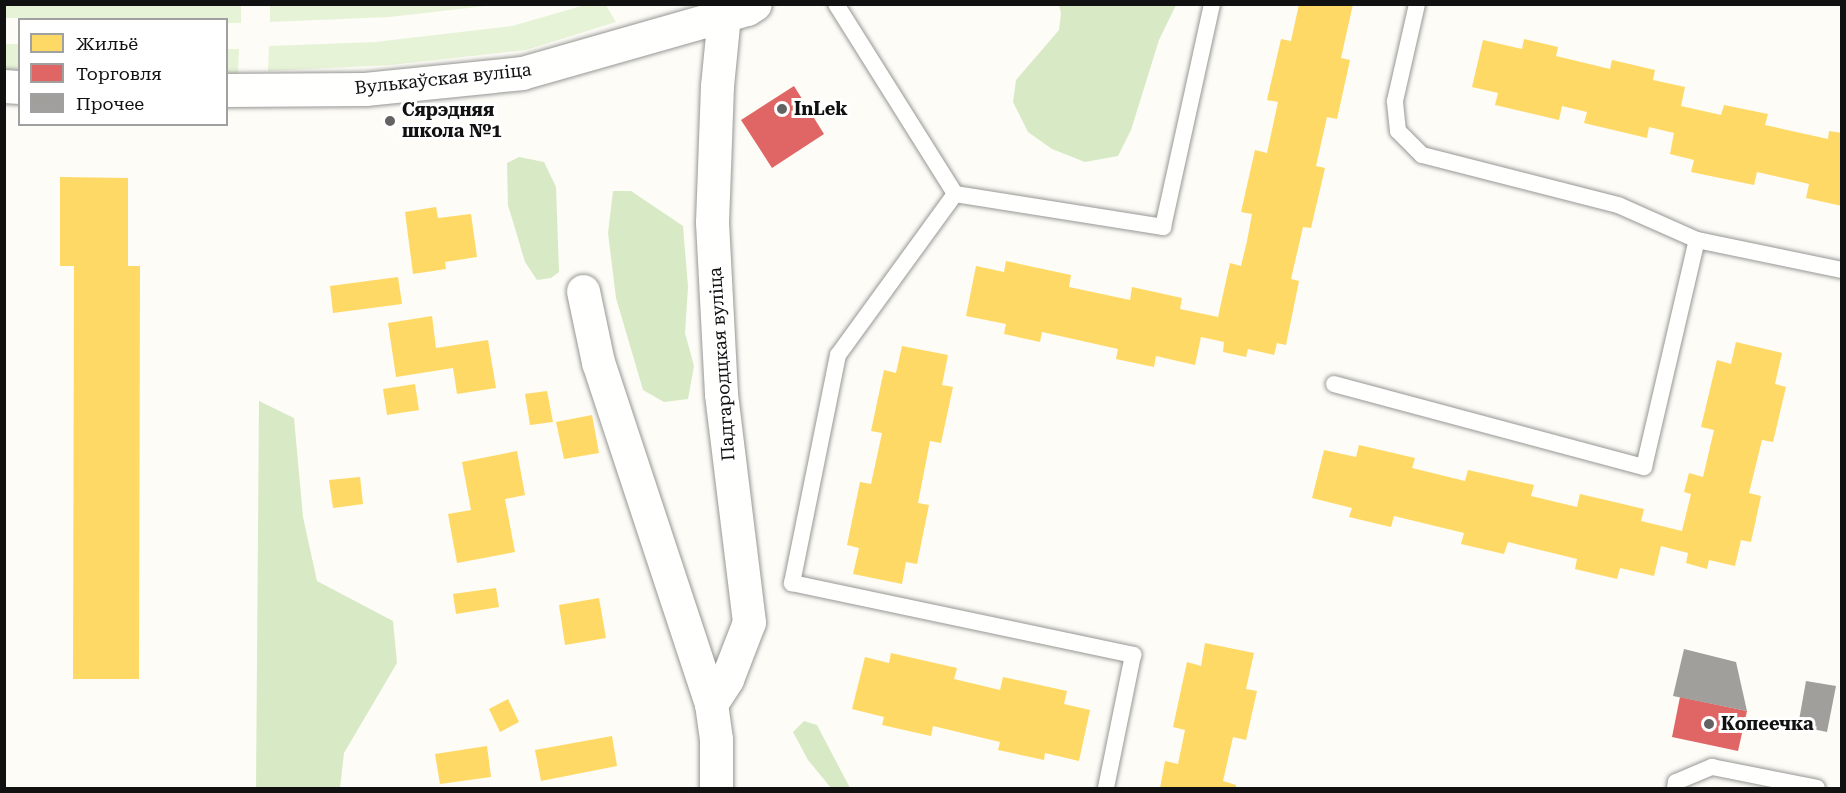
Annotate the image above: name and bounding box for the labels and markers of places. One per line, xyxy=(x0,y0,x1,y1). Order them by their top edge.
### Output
place label: InLek xyxy=(794,98,848,120)
place label: Сярэдняя школа №1 xyxy=(402,100,502,142)
marker: InLek xyxy=(775,102,789,116)
marker: Сярэдняя школа №1 xyxy=(383,114,397,128)
place label: Копеечка xyxy=(1721,713,1814,735)
marker: Копеечка xyxy=(1702,717,1716,731)

